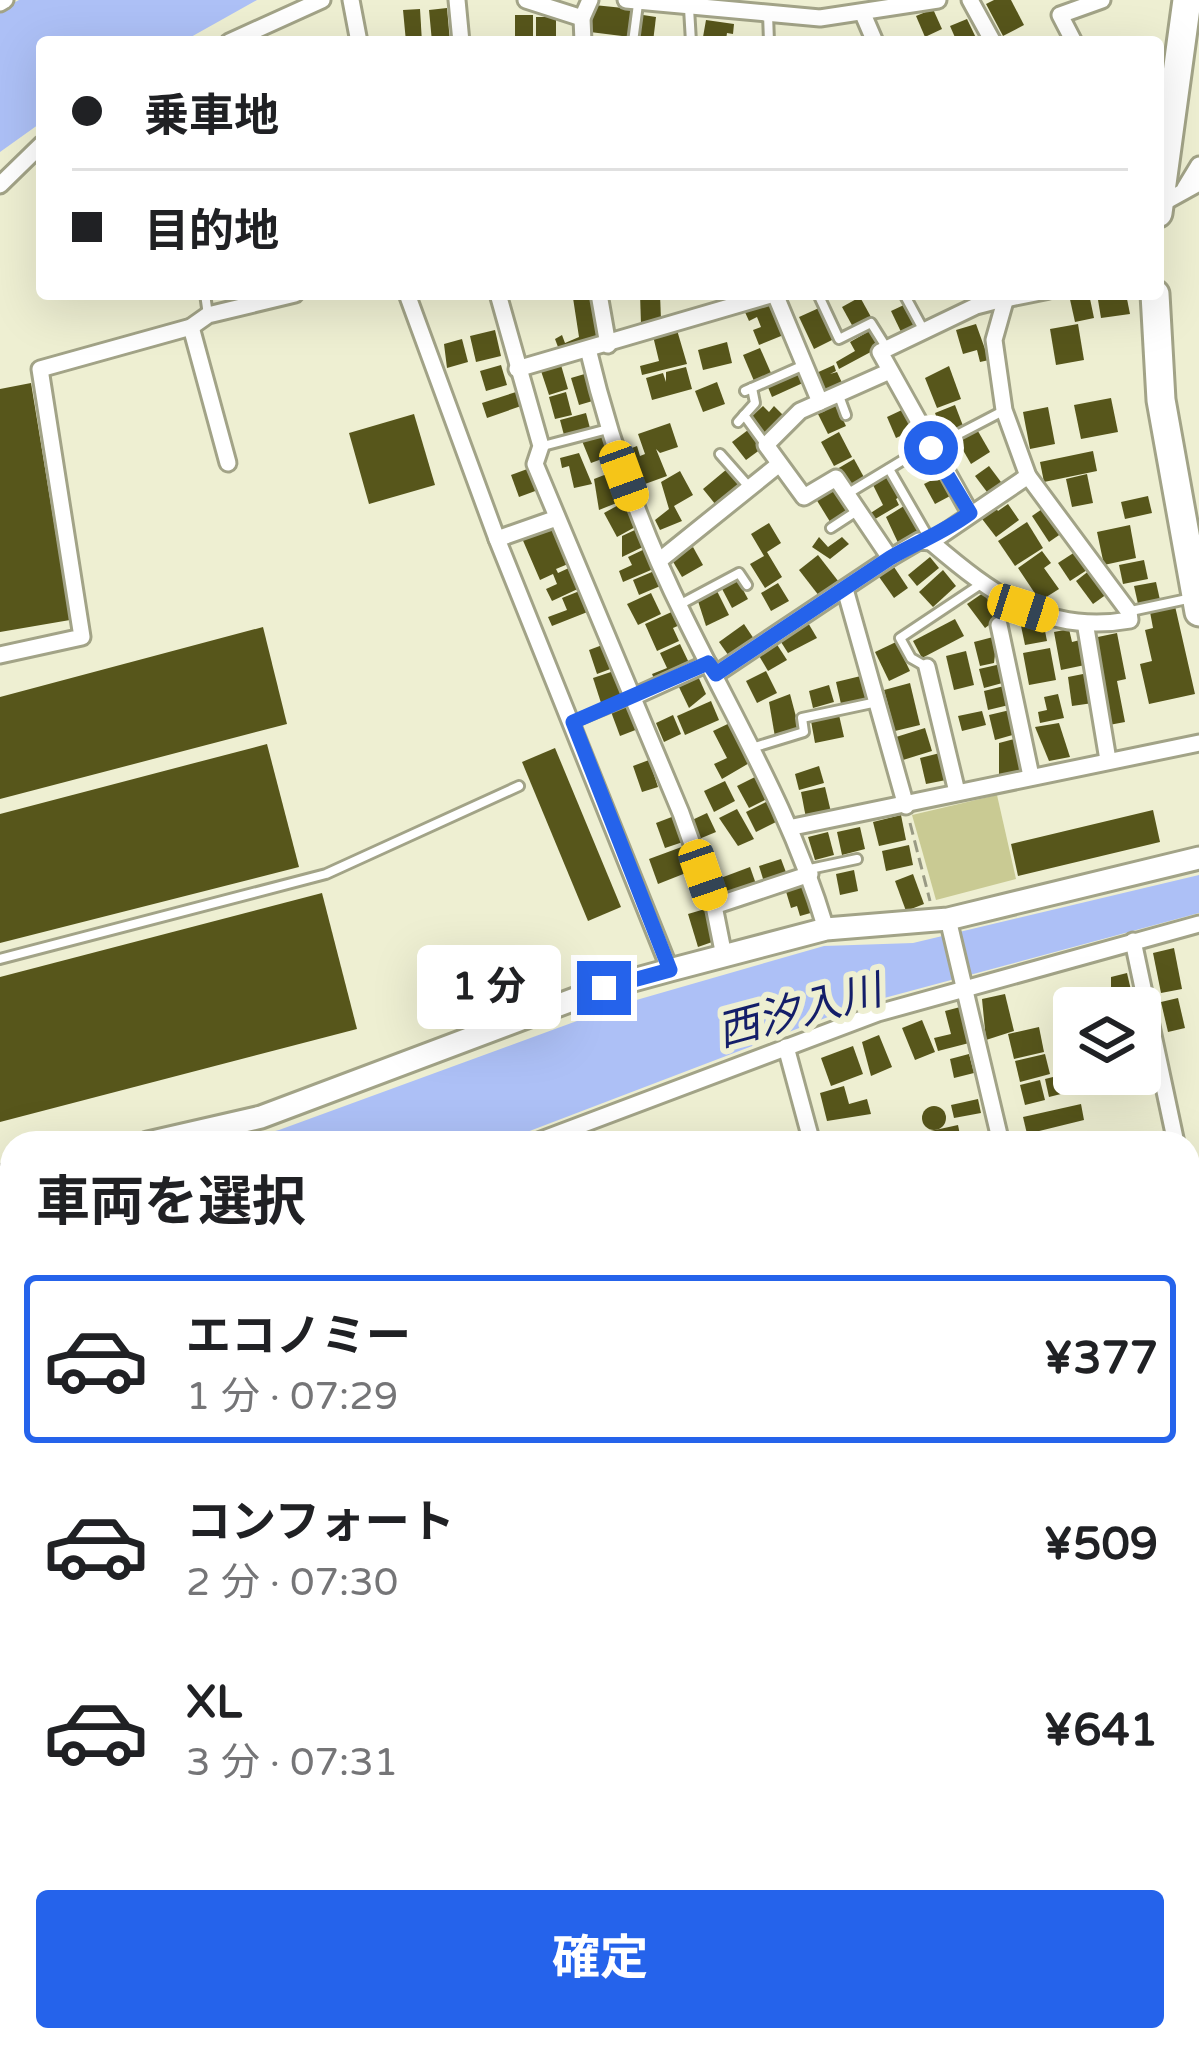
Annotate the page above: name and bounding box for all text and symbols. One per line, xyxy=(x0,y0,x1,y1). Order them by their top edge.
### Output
text: 乗車地 xyxy=(144,90,279,144)
text: 目的地 xyxy=(144,205,279,259)
route start xyxy=(904,421,958,475)
car xyxy=(595,436,653,516)
car xyxy=(983,580,1063,636)
car xyxy=(674,835,732,915)
callout: 1 分 xyxy=(418,946,562,1030)
route end xyxy=(577,961,631,1015)
text: 1 分 xyxy=(452,963,526,1010)
water label: 西汐入川 xyxy=(712,964,891,1058)
map controls xyxy=(1053,987,1161,1095)
button: layers xyxy=(1053,987,1161,1095)
text: 車両を選択 xyxy=(36,1170,306,1235)
icon: car xyxy=(42,1305,150,1413)
text: エコノミー xyxy=(186,1310,411,1364)
text: ¥377 xyxy=(1044,1332,1158,1386)
text: 1 分 · 07:29 xyxy=(186,1373,398,1420)
icon: car xyxy=(42,1491,150,1599)
text: コンフォート xyxy=(186,1496,455,1550)
text: ¥509 xyxy=(1044,1518,1158,1572)
text: 2 分 · 07:30 xyxy=(186,1559,398,1606)
text: XL xyxy=(186,1676,242,1730)
icon: car xyxy=(42,1677,150,1785)
text: ¥641 xyxy=(1044,1704,1158,1758)
text: 3 分 · 07:31 xyxy=(186,1739,398,1786)
button: 確定 xyxy=(36,1890,1164,2028)

